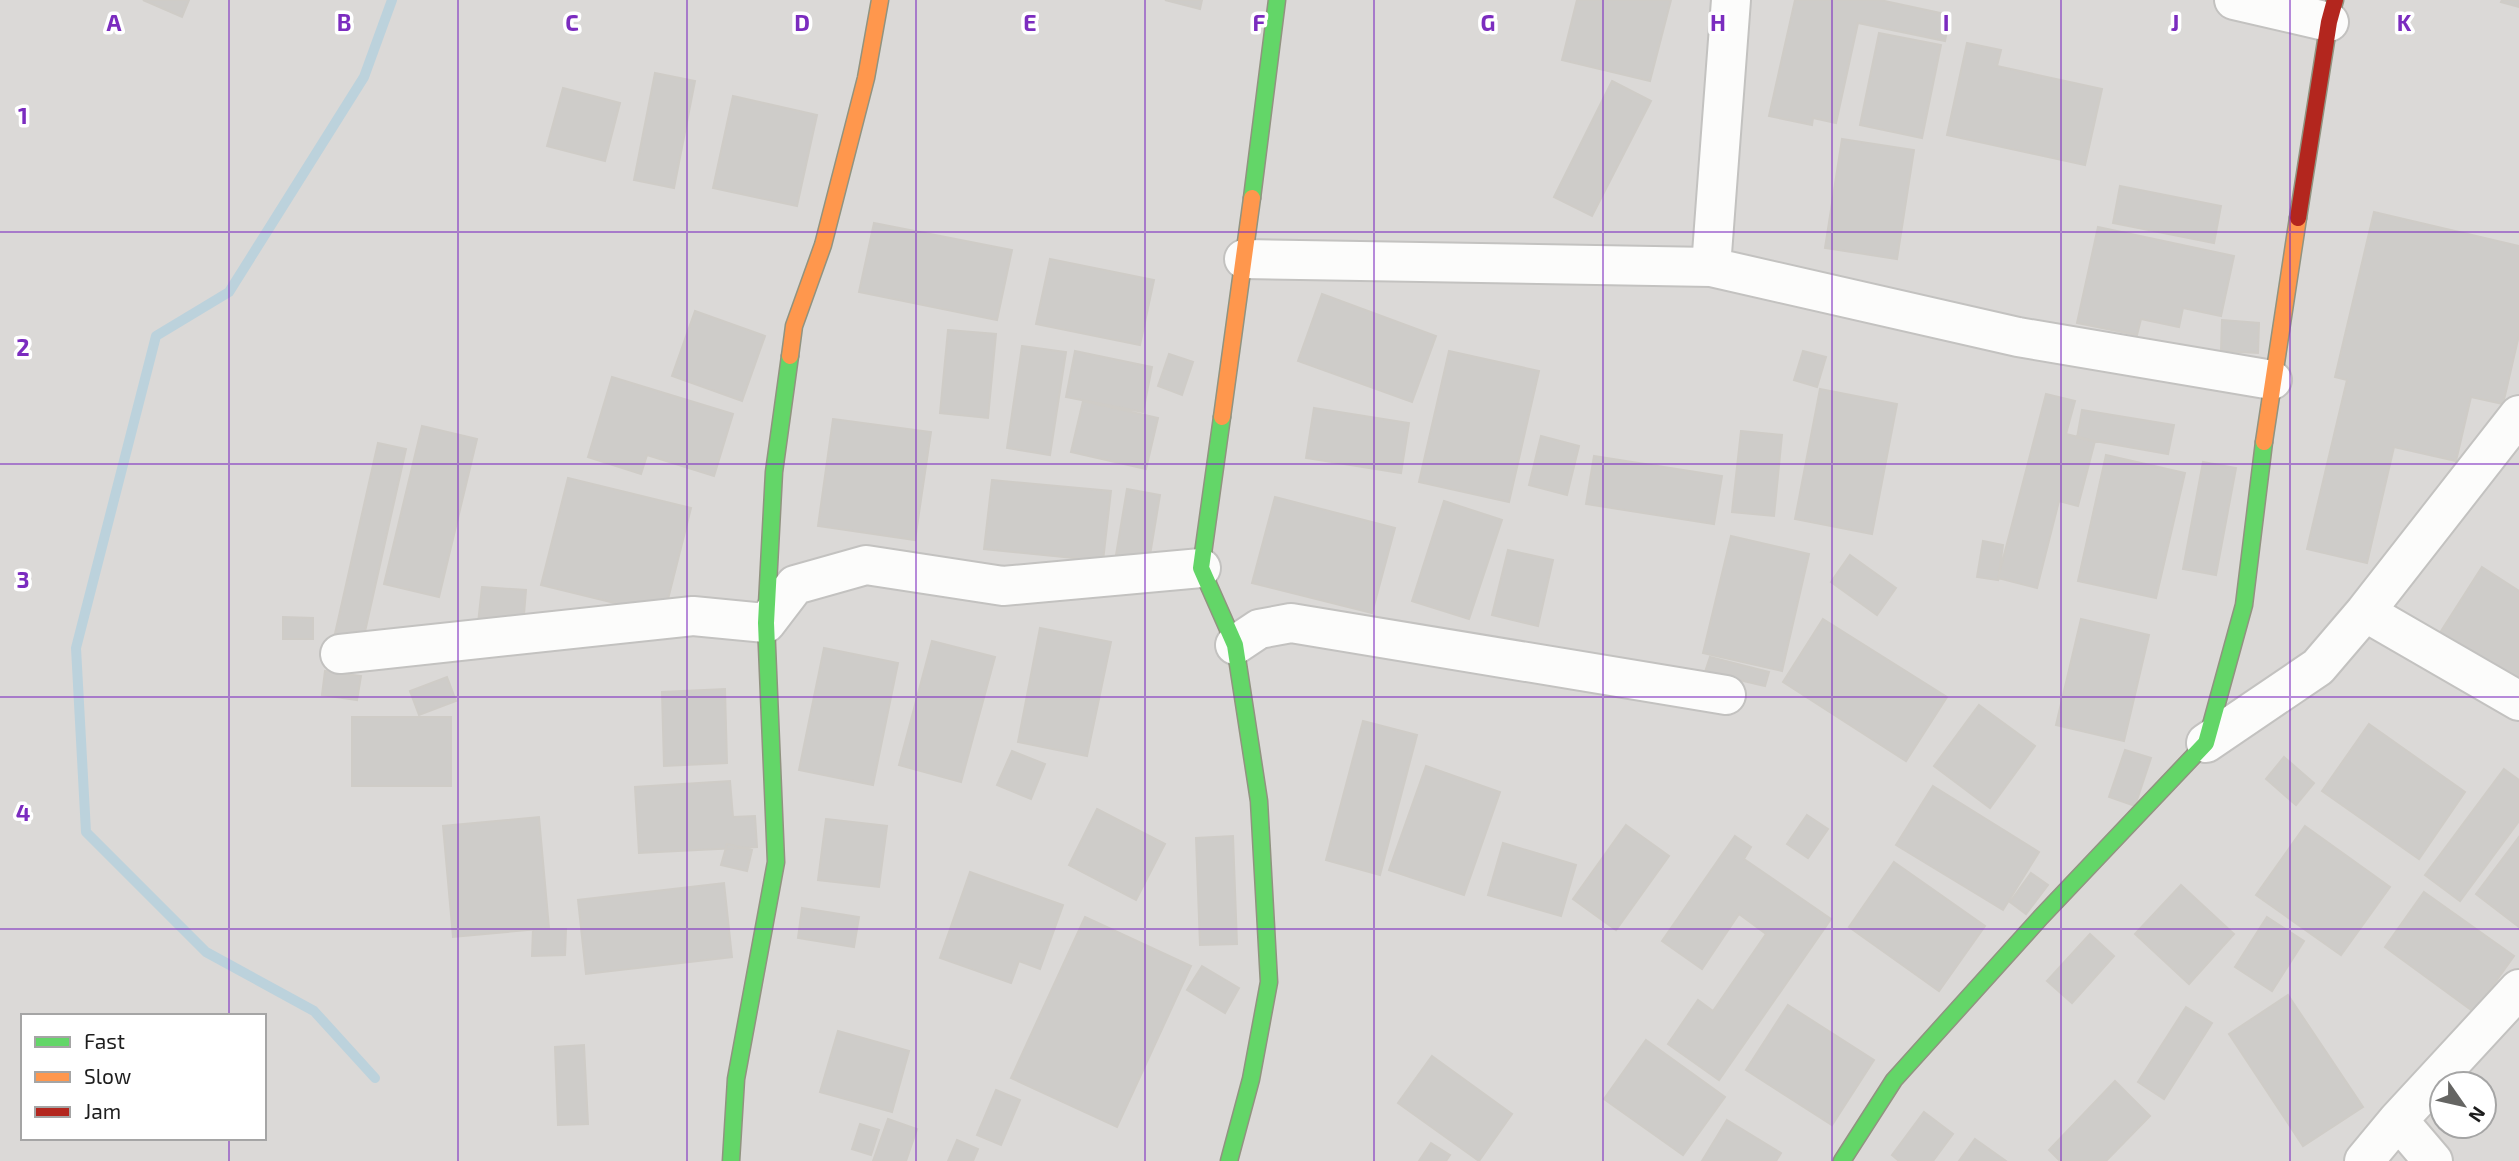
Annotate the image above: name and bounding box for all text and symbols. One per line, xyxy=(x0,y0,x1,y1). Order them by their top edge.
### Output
text: A xyxy=(106,8,122,36)
text: B xyxy=(337,8,351,36)
text: C xyxy=(565,8,579,36)
text: D xyxy=(794,8,810,36)
text: E xyxy=(1023,8,1037,36)
text: F xyxy=(1253,8,1266,36)
text: G xyxy=(1481,8,1495,36)
text: H xyxy=(1710,8,1726,36)
text: I xyxy=(1943,8,1949,36)
text: J xyxy=(2171,8,2179,36)
text: K xyxy=(2397,8,2412,36)
text: 1 xyxy=(18,101,28,129)
text: 2 xyxy=(16,333,30,361)
text: 3 xyxy=(16,565,30,593)
text: 4 xyxy=(16,798,30,826)
legend xyxy=(21,1014,266,1140)
text: Fast xyxy=(84,1028,125,1053)
text: Slow xyxy=(84,1063,131,1088)
north arrow xyxy=(2428,1070,2498,1140)
text: Jam xyxy=(84,1098,121,1123)
text: N xyxy=(2464,1103,2491,1127)

